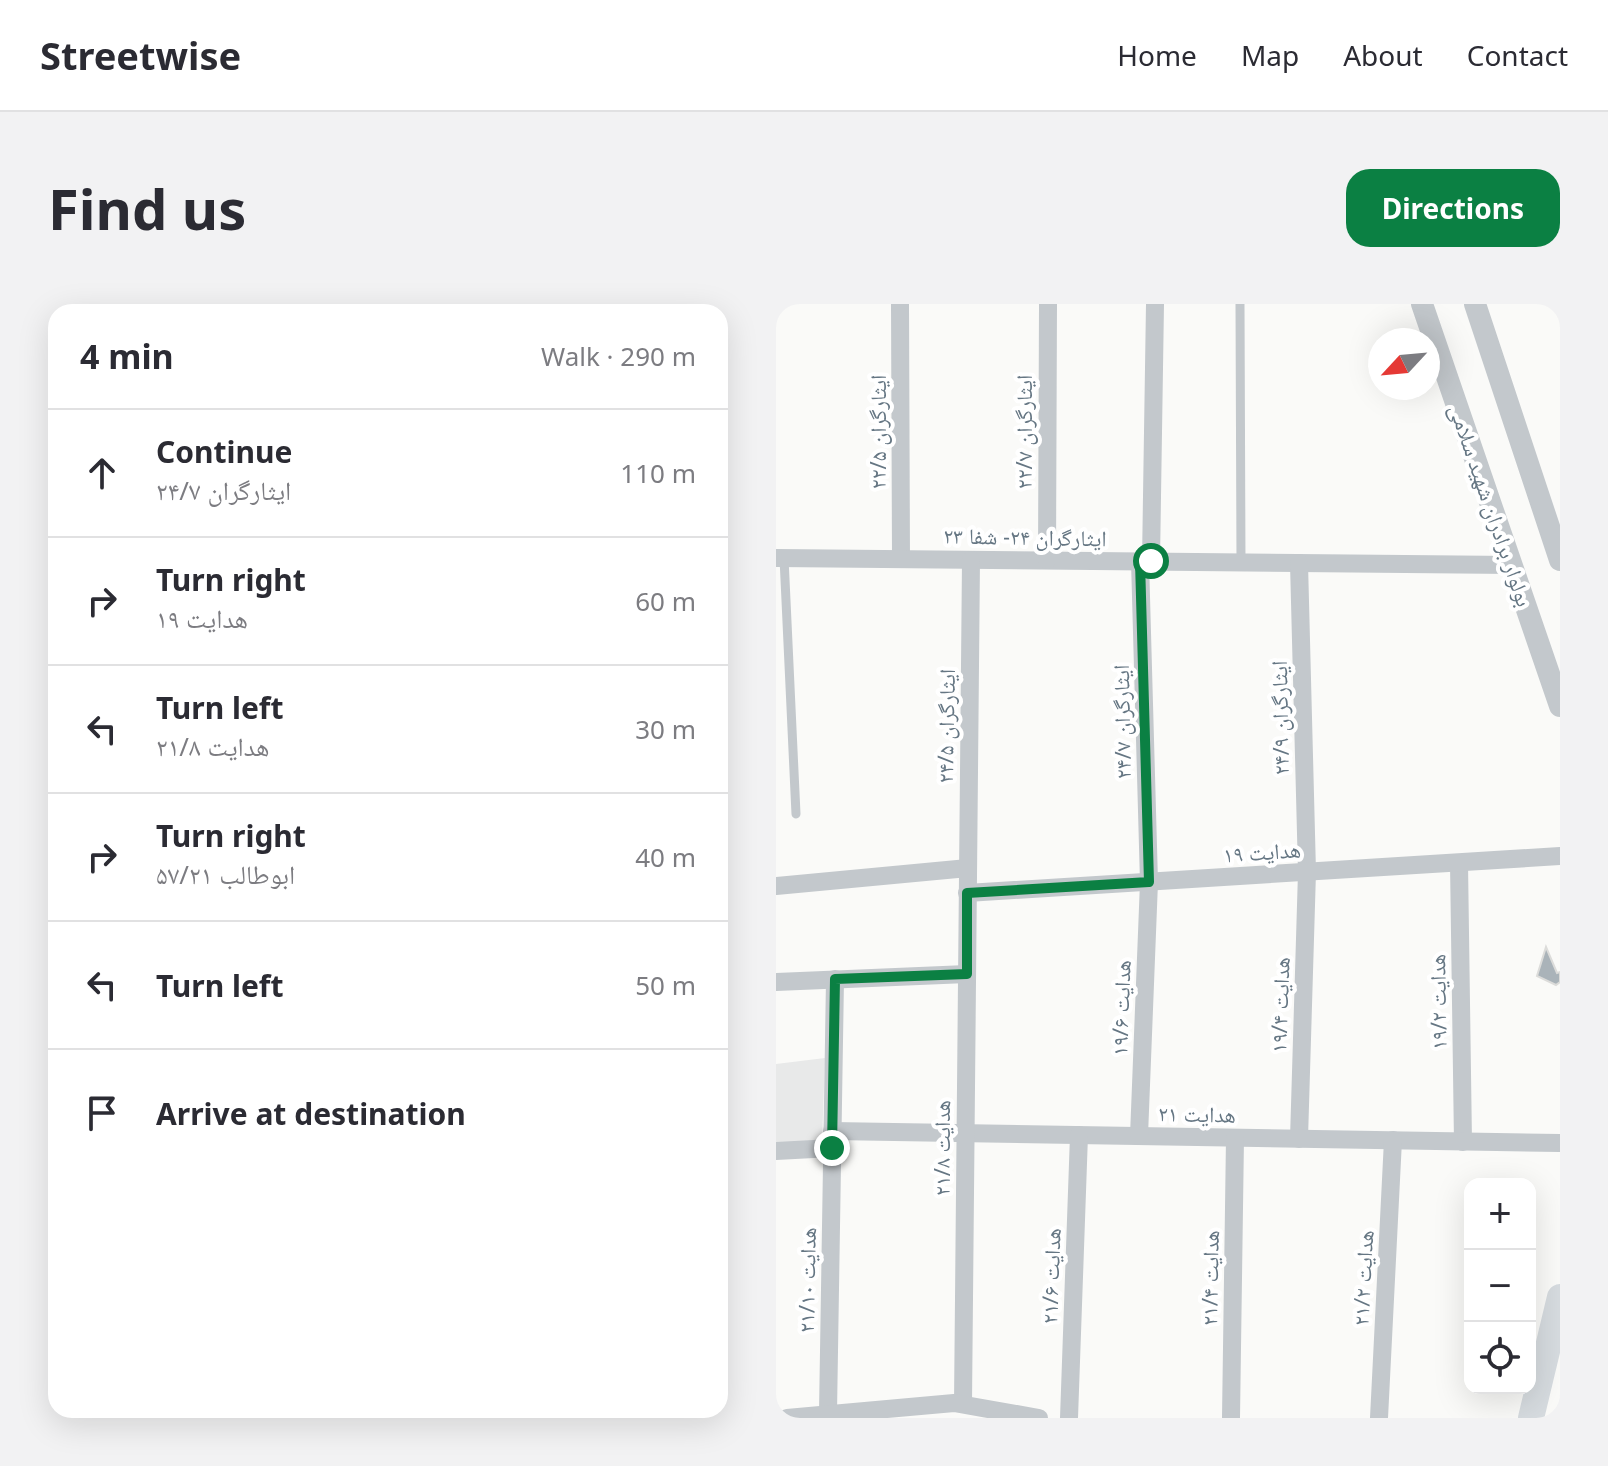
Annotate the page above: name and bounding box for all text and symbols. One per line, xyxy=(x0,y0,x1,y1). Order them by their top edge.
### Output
text: Streetwise xyxy=(40,29,241,81)
text: Home xyxy=(1117,36,1197,74)
text: Map xyxy=(1241,36,1299,74)
text: About xyxy=(1343,36,1423,74)
text: Contact xyxy=(1467,36,1568,74)
button: Directions xyxy=(1346,169,1560,247)
text: Find us xyxy=(48,170,246,246)
north arrow xyxy=(1368,328,1440,400)
text: 4 min xyxy=(80,333,174,379)
text: Walk · 290 m xyxy=(541,338,696,374)
street label: ایثارگران ۲۲/۵ xyxy=(862,375,892,489)
street label: ایثارگران ۲۲/۷ xyxy=(1008,375,1038,489)
street label: بولوار برادران شهید سلامی xyxy=(1443,400,1541,610)
text: Continue xyxy=(156,431,292,472)
icon: ahead xyxy=(80,451,124,495)
text: 110 m xyxy=(620,455,696,491)
text: ایثارگران ۲۴/۷ xyxy=(156,472,291,508)
street label: ایثارگران ۲۴- شفا ۲۳ xyxy=(943,520,1107,552)
route start xyxy=(1133,543,1169,579)
text: Turn right xyxy=(156,559,306,600)
icon: right xyxy=(80,579,124,623)
text: 60 m xyxy=(635,583,696,619)
text: هدایت ۱۹ xyxy=(156,600,248,636)
street label: ایثارگران ۲۴/۹ xyxy=(1263,661,1295,775)
street label: ایثارگران ۲۴/۷ xyxy=(1105,665,1137,779)
street label: ایثارگران ۲۴/۵ xyxy=(929,669,961,783)
text: Turn left xyxy=(156,687,284,728)
icon: left xyxy=(80,707,124,751)
text: 30 m xyxy=(635,711,696,747)
text: هدایت ۲۱/۸ xyxy=(156,728,269,764)
text: Turn right xyxy=(156,815,306,856)
street label: هدایت ۱۹ xyxy=(1222,833,1302,869)
icon: right xyxy=(80,835,124,879)
text: 40 m xyxy=(635,839,696,875)
text: ابوطالب ۵۷/۲۱ xyxy=(156,856,295,892)
street label: هدایت ۱۹/۲ xyxy=(1421,954,1453,1050)
street label: هدایت ۱۹/۴ xyxy=(1262,957,1296,1053)
street label: هدایت ۱۹/۶ xyxy=(1103,960,1137,1056)
icon: left xyxy=(80,963,124,1007)
text: Turn left xyxy=(156,965,284,1006)
text: 50 m xyxy=(635,967,696,1003)
icon: arrive xyxy=(80,1091,124,1135)
text: Arrive at destination xyxy=(156,1093,466,1134)
street label: هدایت ۲۱ xyxy=(1158,1097,1236,1129)
street label: هدایت ۲۱/۸ xyxy=(926,1100,956,1196)
route end xyxy=(814,1130,850,1166)
map controls xyxy=(1464,1178,1536,1394)
button: + xyxy=(1464,1178,1536,1250)
street label: هدایت ۲۱/۱۰ xyxy=(790,1227,822,1333)
street label: هدایت ۲۱/۶ xyxy=(1033,1228,1067,1324)
street label: هدایت ۲۱/۲ xyxy=(1345,1229,1379,1327)
street label: هدایت ۲۱/۴ xyxy=(1193,1230,1225,1326)
button: − xyxy=(1464,1250,1536,1322)
button: locate xyxy=(1464,1322,1536,1394)

